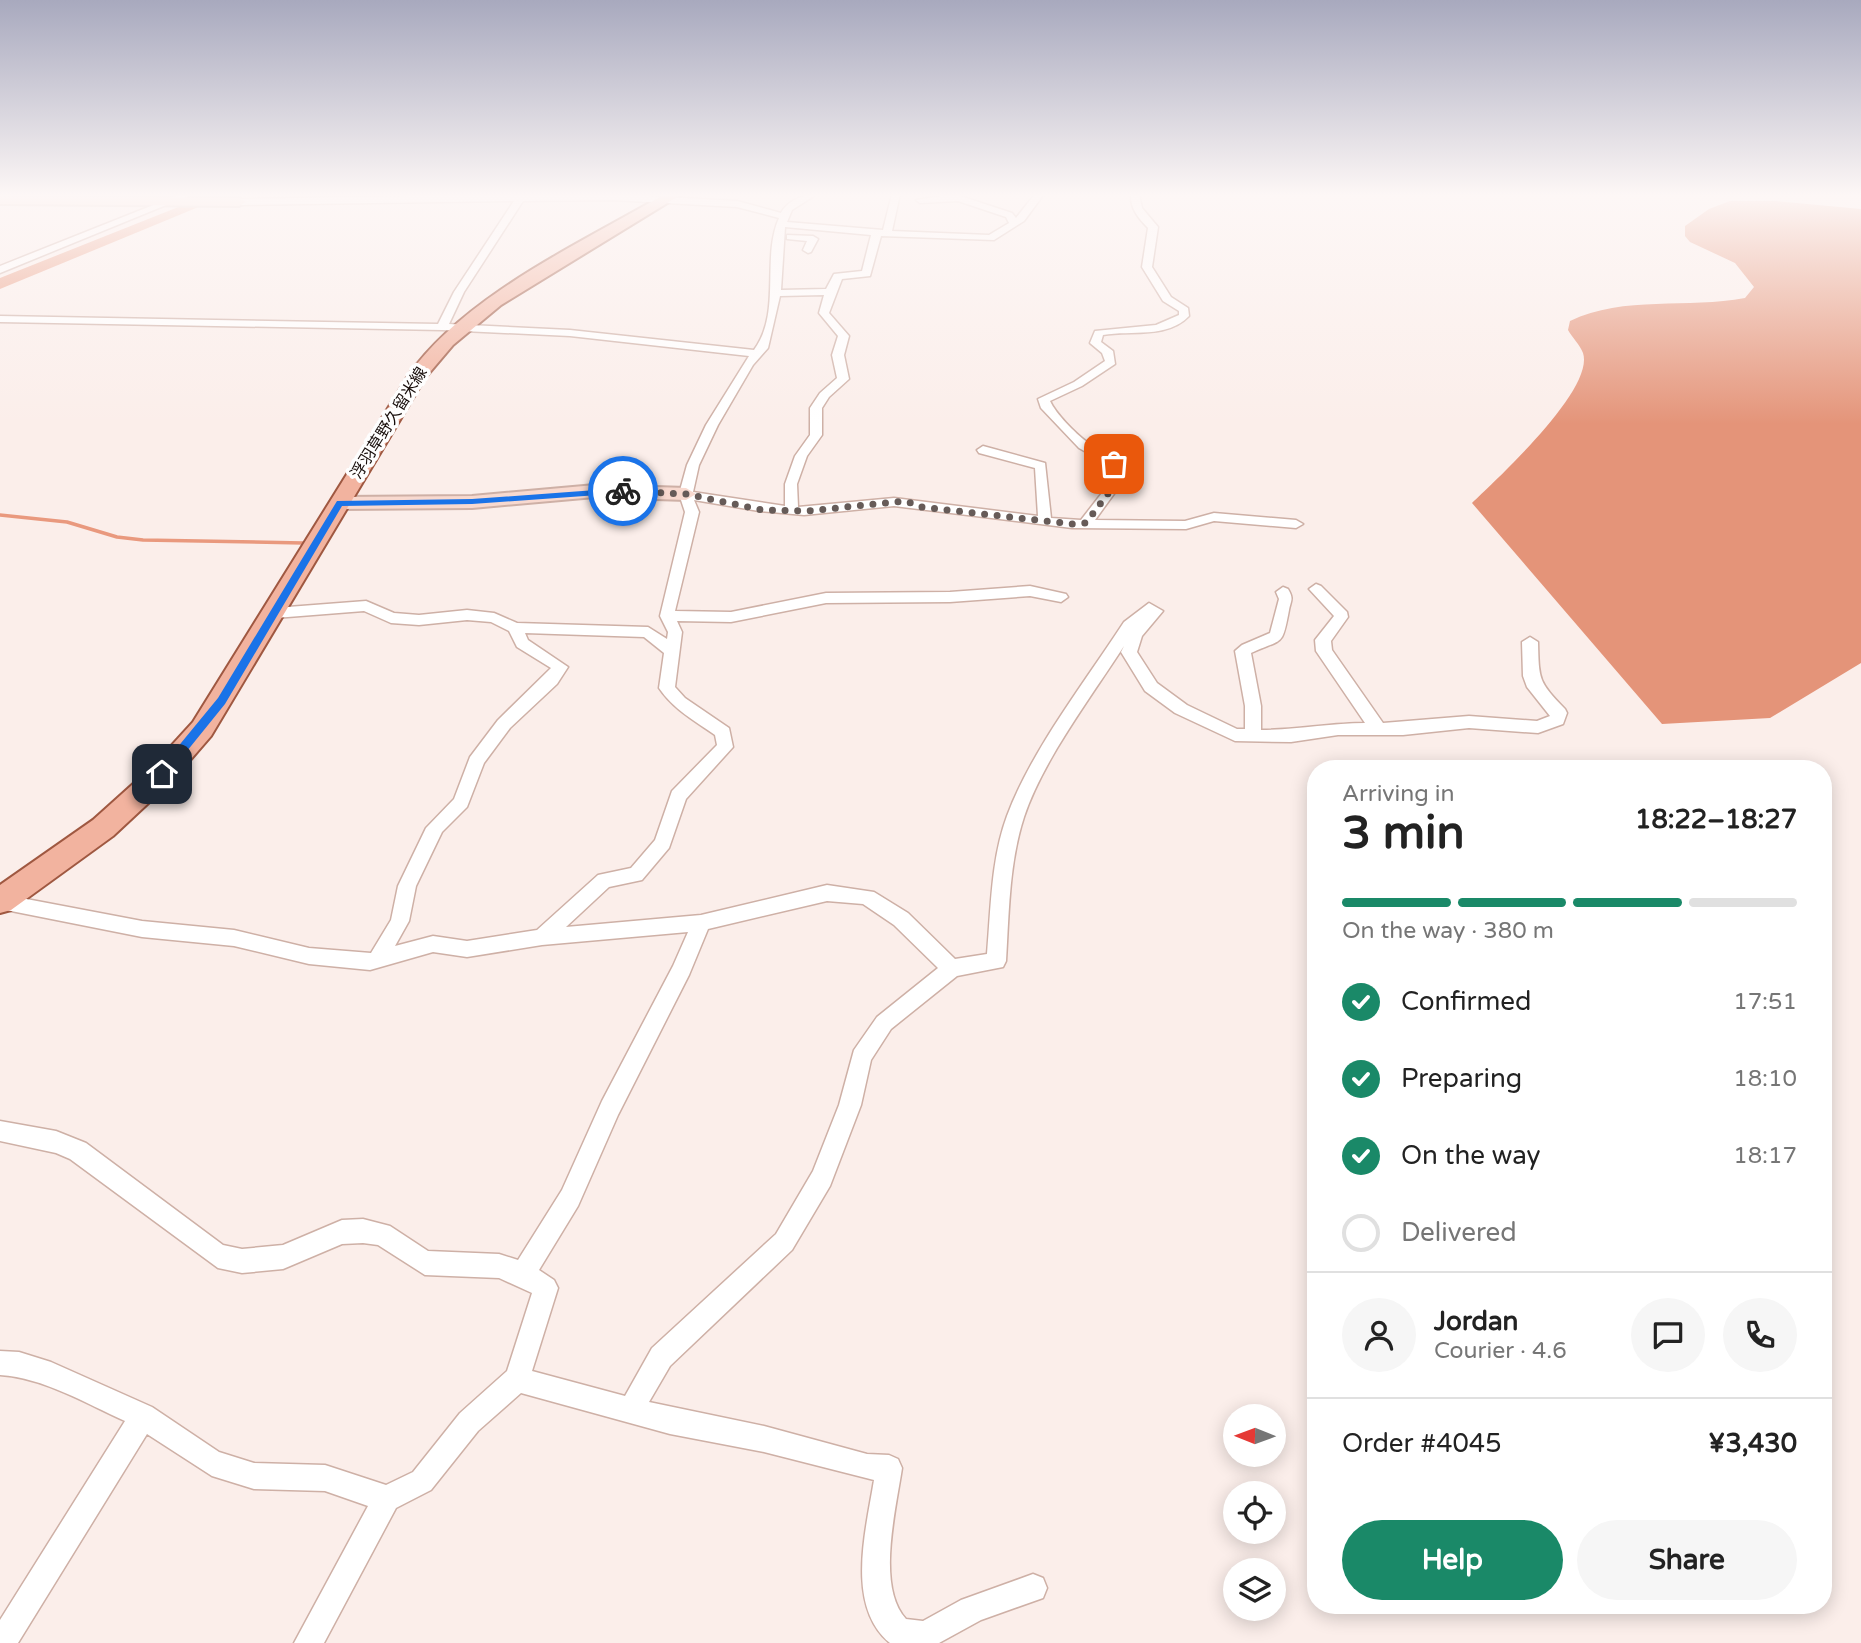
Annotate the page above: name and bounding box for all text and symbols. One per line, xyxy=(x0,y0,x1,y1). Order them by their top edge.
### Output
street label: 浮羽草野久留米線 xyxy=(347,363,431,483)
pin xyxy=(1084,434,1144,494)
icon: bag xyxy=(1095,445,1133,483)
courier xyxy=(588,456,658,526)
icon: bike xyxy=(604,472,642,510)
pin xyxy=(132,744,192,804)
icon: home xyxy=(143,755,181,793)
text: Arriving in xyxy=(1342,780,1455,808)
text: 18:22–18:27 xyxy=(1635,804,1797,835)
text: 3 min xyxy=(1342,806,1465,861)
text: On the way · 380 m xyxy=(1342,917,1554,945)
icon: check xyxy=(1342,983,1380,1021)
text: Confirmed xyxy=(1401,986,1531,1017)
text: 17:51 xyxy=(1733,988,1797,1016)
icon: check xyxy=(1342,1060,1380,1098)
text: Preparing xyxy=(1401,1063,1522,1094)
text: 18:10 xyxy=(1733,1065,1797,1093)
icon: check xyxy=(1342,1137,1380,1175)
text: On the way xyxy=(1401,1140,1541,1171)
text: 18:17 xyxy=(1733,1142,1797,1170)
text: Delivered xyxy=(1401,1217,1517,1248)
button: person xyxy=(1342,1298,1416,1372)
button: chat xyxy=(1631,1298,1705,1372)
button: phone xyxy=(1723,1298,1797,1372)
text: Jordan xyxy=(1434,1306,1518,1337)
text: Courier · 4.6 xyxy=(1434,1337,1567,1365)
north arrow xyxy=(1223,1404,1286,1466)
map controls xyxy=(1223,1404,1286,1621)
text: Order #4045 xyxy=(1342,1428,1502,1459)
text: ¥3,430 xyxy=(1708,1428,1797,1459)
button: locate xyxy=(1223,1481,1286,1544)
button: Help xyxy=(1342,1520,1563,1600)
button: Share xyxy=(1577,1520,1797,1600)
button: layers xyxy=(1223,1558,1286,1621)

